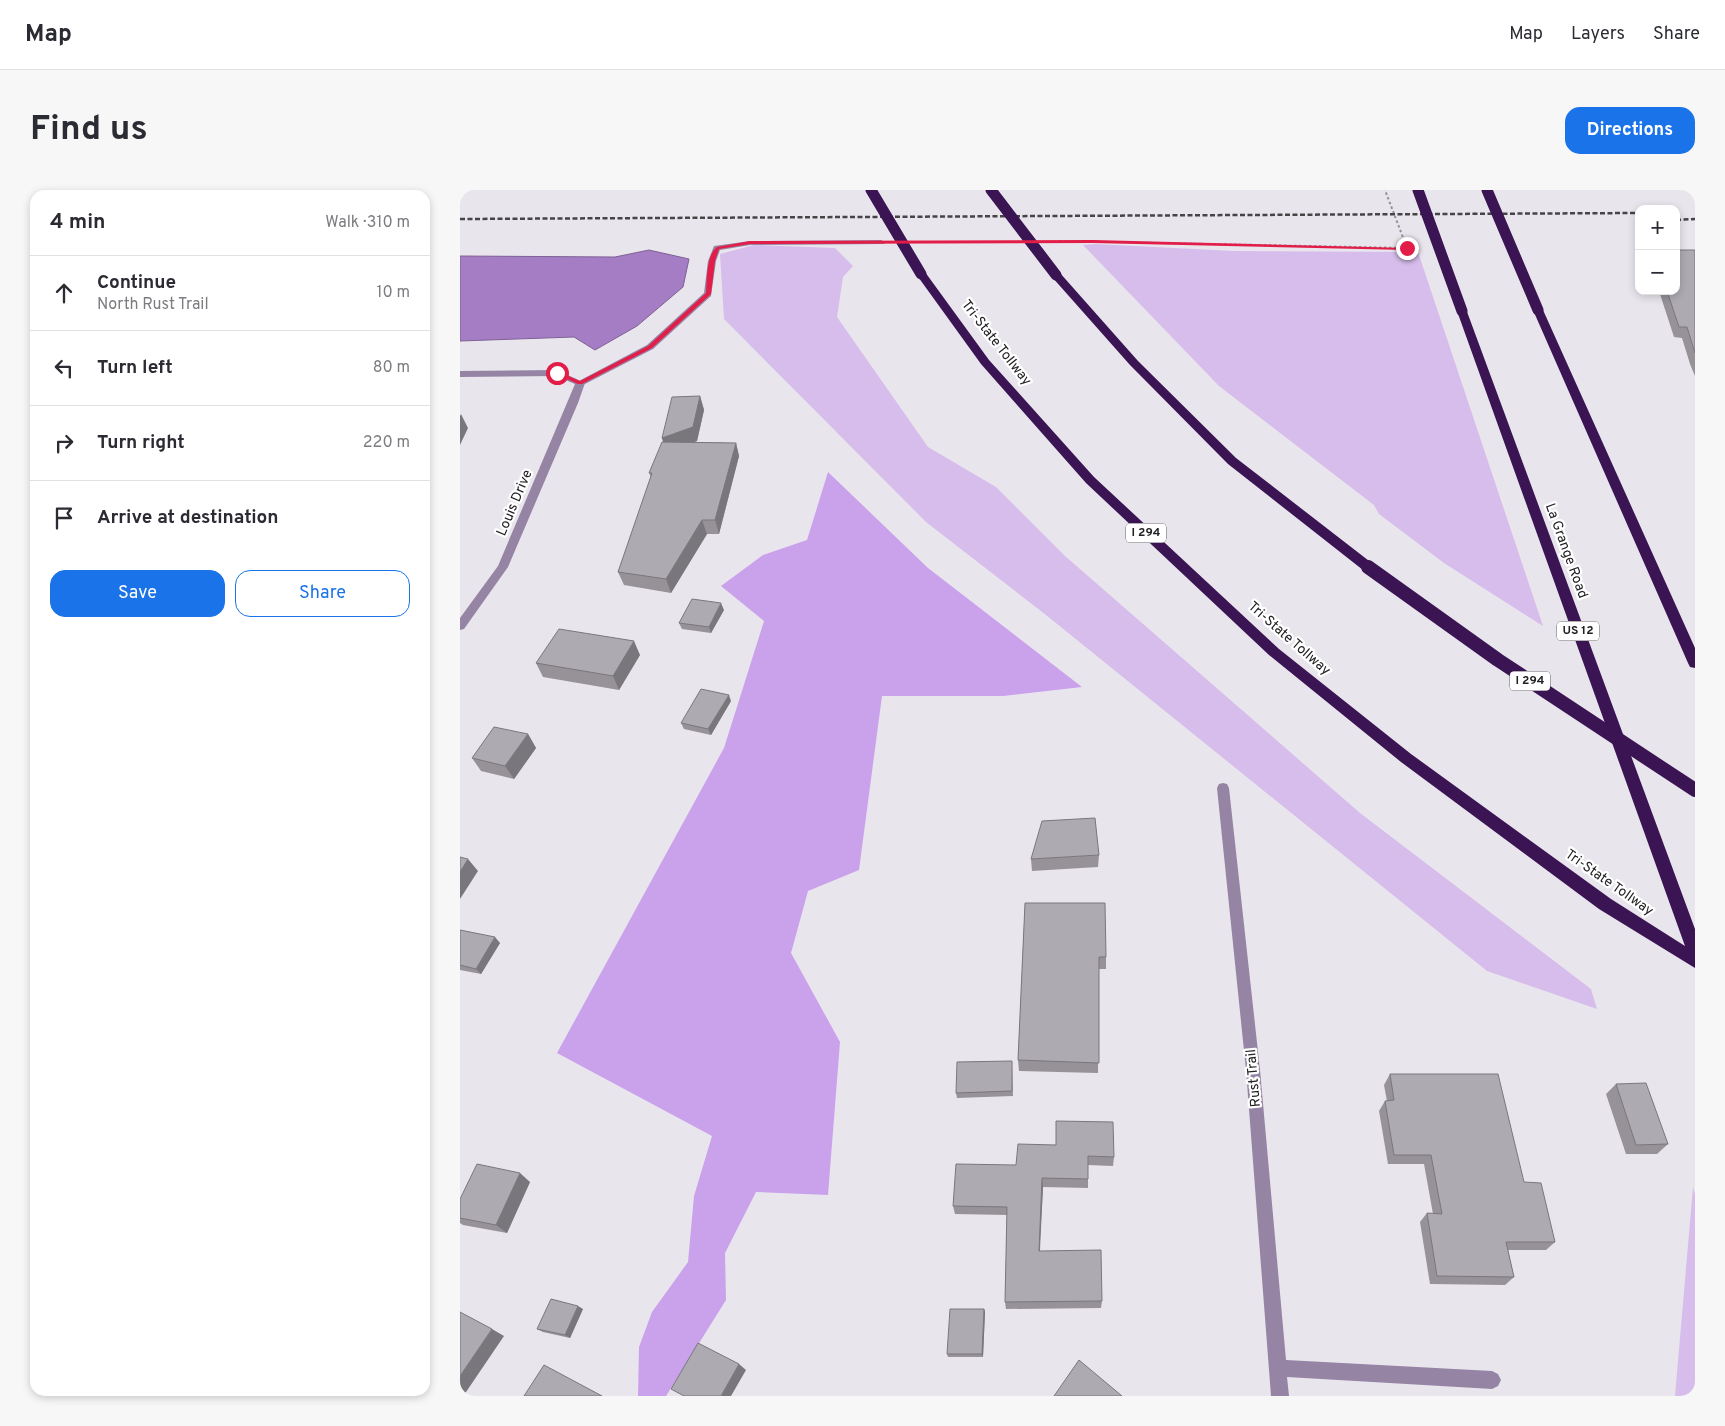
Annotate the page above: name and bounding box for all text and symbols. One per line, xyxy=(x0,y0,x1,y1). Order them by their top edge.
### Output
text: Map xyxy=(25,20,72,50)
text: Map xyxy=(1509,23,1543,46)
text: Layers xyxy=(1571,23,1625,46)
text: Share xyxy=(1653,23,1700,46)
button: Directions xyxy=(1565,107,1695,154)
text: Find us xyxy=(30,108,148,152)
map controls xyxy=(1635,205,1680,295)
button: + xyxy=(1635,205,1680,250)
text: 4 min xyxy=(50,209,106,236)
text: Walk · 310 m xyxy=(325,213,410,233)
route end xyxy=(1396,237,1419,260)
button: − xyxy=(1635,250,1680,295)
text: Continue xyxy=(97,271,176,295)
icon: ahead xyxy=(50,279,78,307)
text: 10 m xyxy=(376,283,410,303)
text: North Rust Trail xyxy=(97,295,209,315)
street label: Tri-State Tollway xyxy=(957,297,1035,389)
icon: left xyxy=(50,354,78,382)
text: Turn left xyxy=(97,356,173,380)
text: 80 m xyxy=(373,358,410,378)
route start xyxy=(546,362,569,385)
icon: right xyxy=(50,429,78,457)
text: Turn right xyxy=(97,431,185,455)
text: 220 m xyxy=(363,433,410,453)
street label: Louis Drive xyxy=(493,467,537,539)
street label: La Grange Road xyxy=(1541,501,1591,601)
icon: arrive xyxy=(50,504,78,532)
text: Arrive at destination xyxy=(97,506,278,530)
road number: I 294 xyxy=(1126,523,1166,542)
button: Save xyxy=(50,570,225,617)
button: Share xyxy=(235,570,410,617)
street label: Tri-State Tollway xyxy=(1244,599,1334,679)
road number: US 12 xyxy=(1557,622,1599,641)
road number: I 294 xyxy=(1510,672,1550,691)
street label: Tri-State Tollway xyxy=(1562,846,1656,920)
street label: Rust Trail xyxy=(1243,1048,1265,1108)

